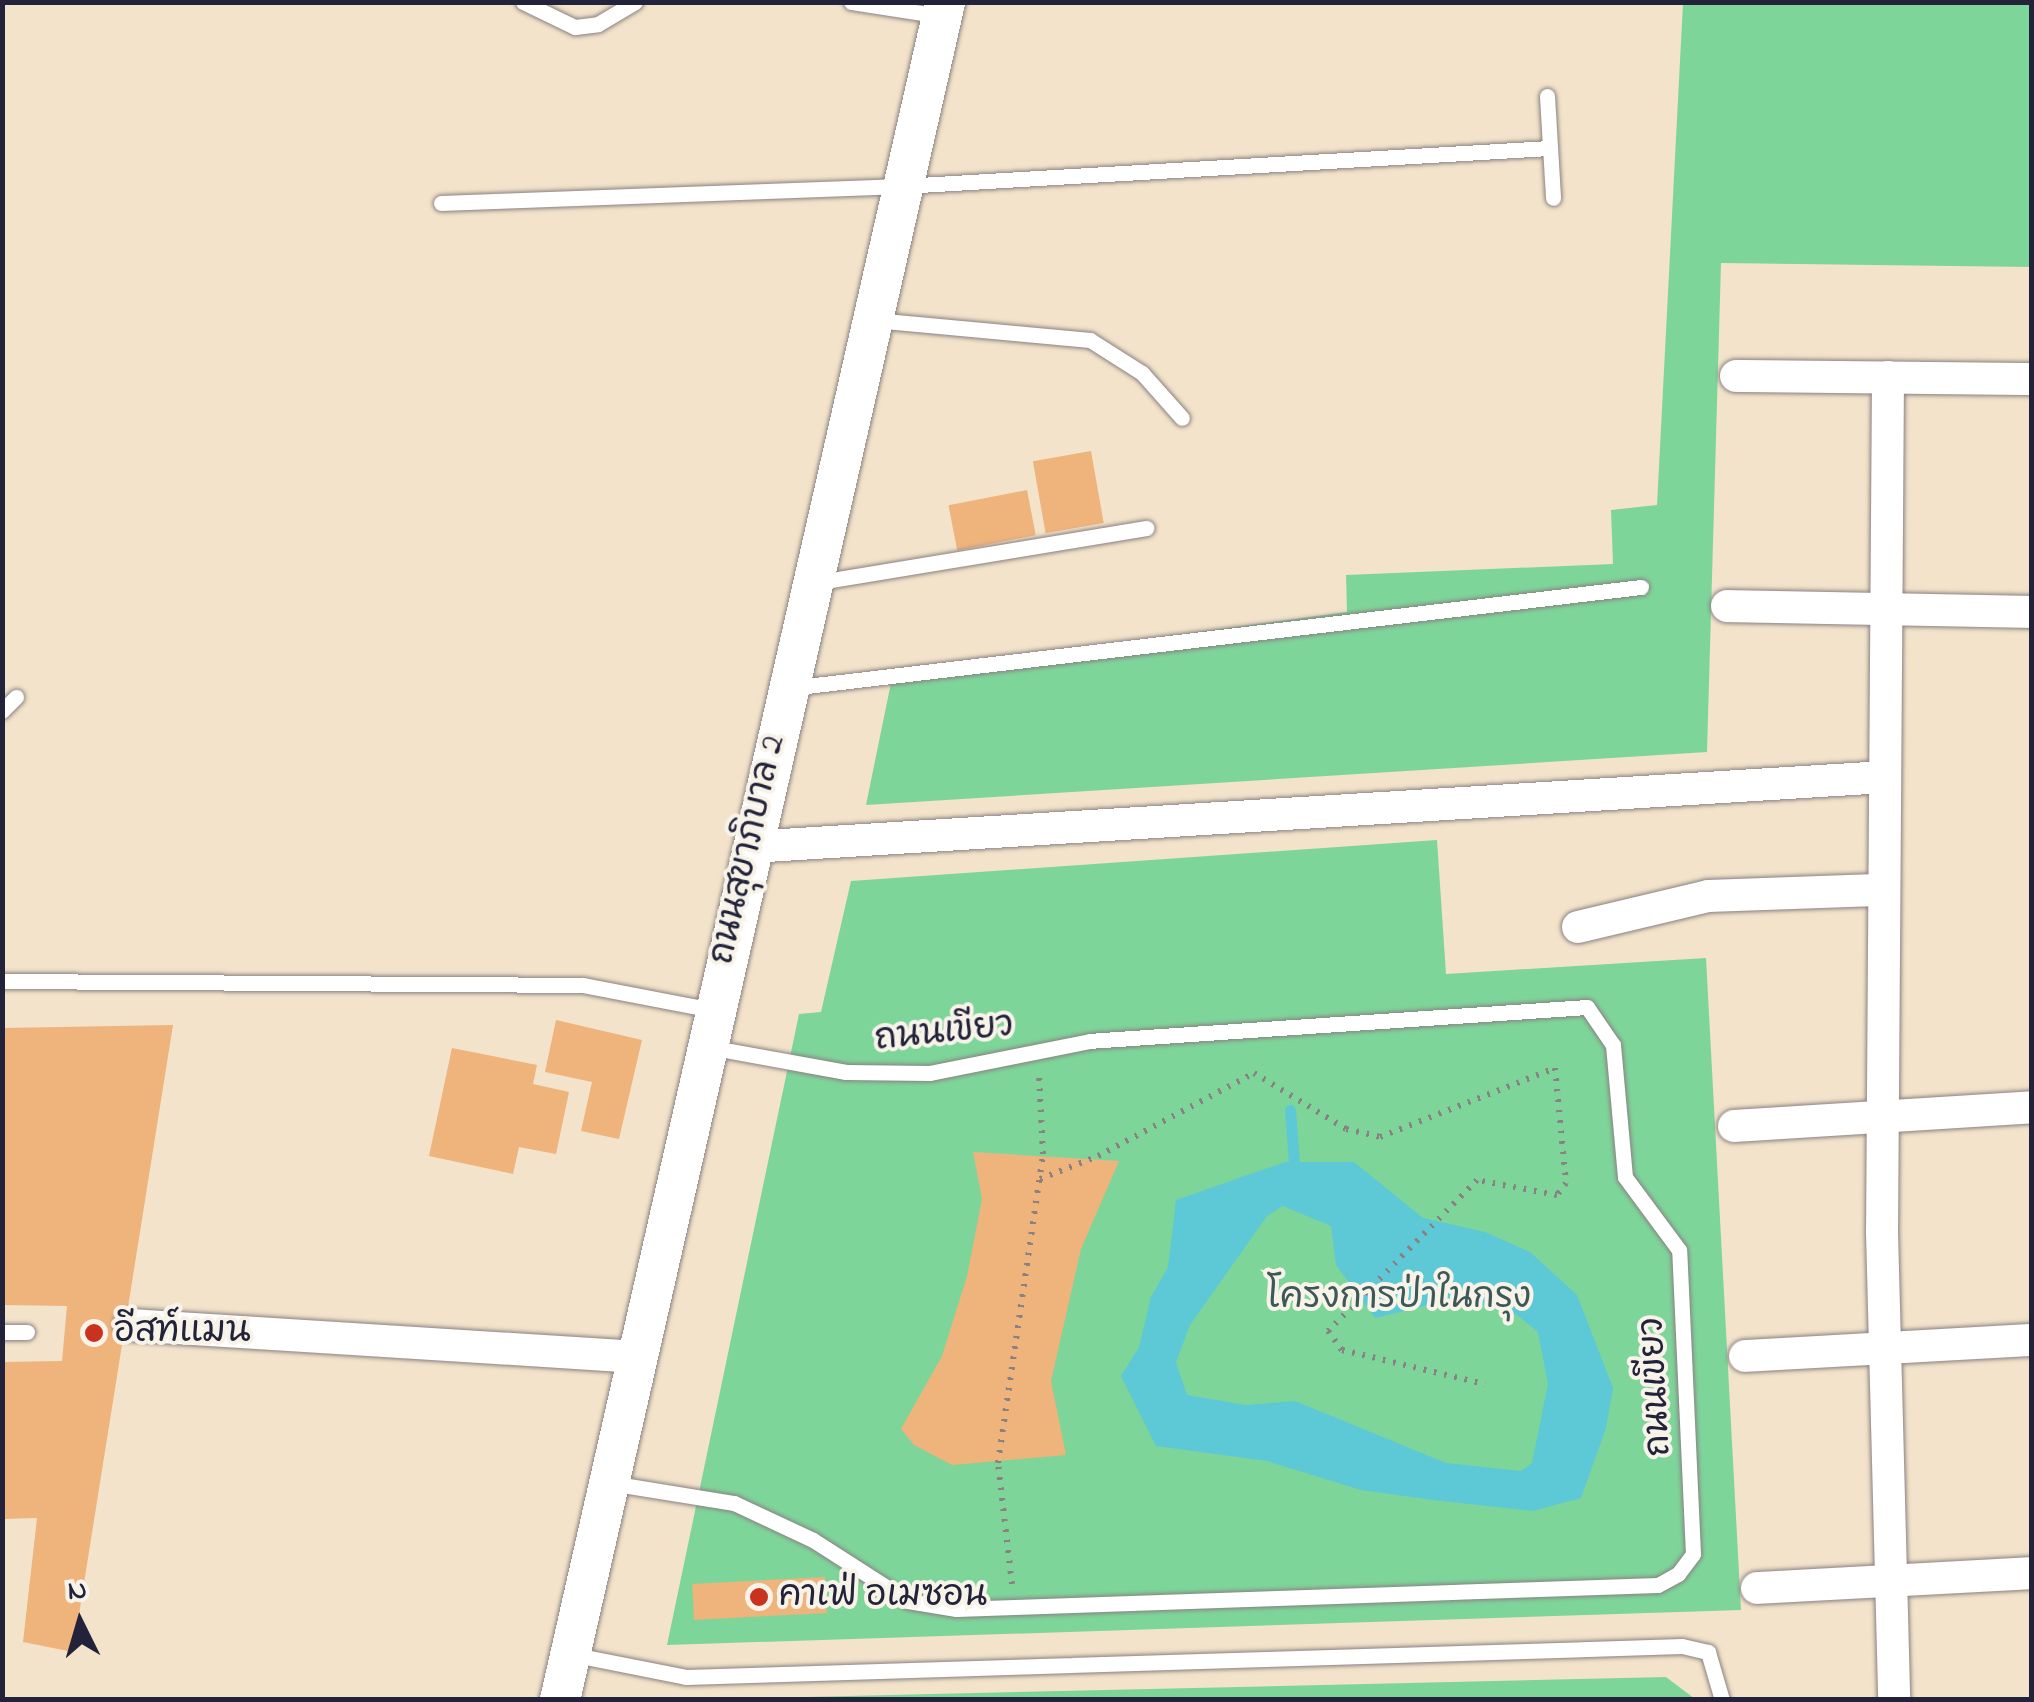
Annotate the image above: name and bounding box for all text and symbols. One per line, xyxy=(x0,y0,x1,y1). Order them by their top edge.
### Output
street label: ถนนสุขาภิบาล 2 xyxy=(702,731,796,969)
street label: ถนนเขียว xyxy=(873,1006,1015,1062)
park label: โครงการป่าในกรุง xyxy=(1267,1278,1531,1320)
place label: อีสท์แมน xyxy=(114,1312,251,1354)
street label: ถนนเขียว xyxy=(1632,1317,1682,1457)
marker: อีสท์แมน xyxy=(83,1322,105,1344)
text: N xyxy=(66,1570,89,1613)
north arrow xyxy=(30,1572,130,1672)
place label: คาเฟ่ อเมซอน xyxy=(779,1576,987,1618)
marker: คาเฟ่ อเมซอน xyxy=(748,1586,770,1608)

